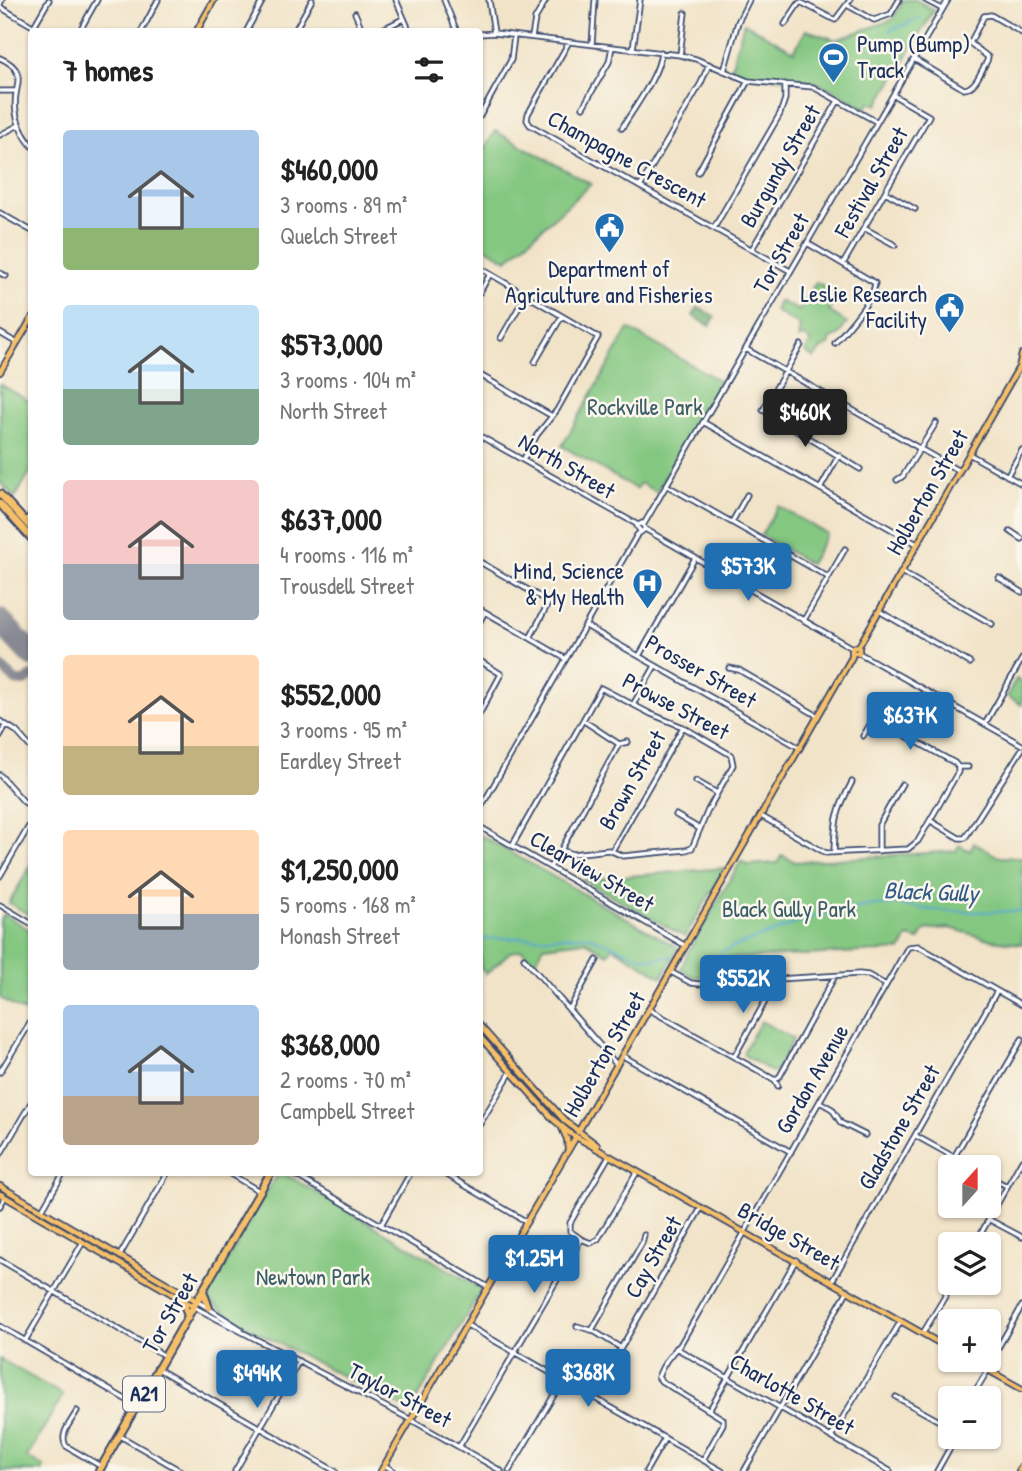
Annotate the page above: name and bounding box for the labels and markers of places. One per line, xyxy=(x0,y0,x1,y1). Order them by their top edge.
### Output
place label: Pump (Bump) Track xyxy=(857,28,970,85)
sports icon: Pump (Bump) Track xyxy=(817,40,851,84)
public building icon: Department of Agriculture and Fisheries xyxy=(592,211,626,255)
place label: Department of Agriculture and Fisheries xyxy=(505,253,713,310)
place label: Leslie Research Facility xyxy=(801,278,927,335)
public building icon: Leslie Research Facility xyxy=(933,290,967,334)
pin: $460K xyxy=(756,390,854,449)
pin: $573K xyxy=(699,544,797,603)
place label: Mind, Science & My Health xyxy=(514,555,624,612)
hospital icon: Mind, Science & My Health xyxy=(630,567,664,611)
pin: $637K xyxy=(861,692,959,752)
pin: $552K xyxy=(694,956,792,1015)
pin: $1.25M xyxy=(477,1236,591,1295)
pin: $494K xyxy=(208,1350,306,1410)
pin: $368K xyxy=(539,1350,637,1409)

